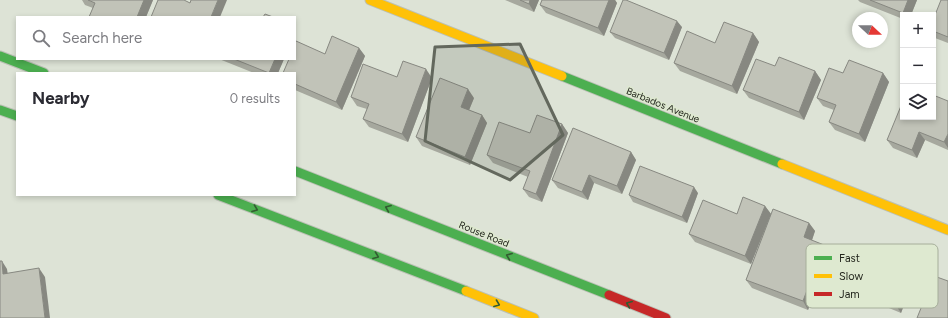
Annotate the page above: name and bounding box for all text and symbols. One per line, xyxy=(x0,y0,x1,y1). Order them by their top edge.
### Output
north arrow xyxy=(852,12,888,48)
map controls xyxy=(900,12,936,120)
button: + xyxy=(900,12,936,48)
search box xyxy=(16,16,296,60)
icon: search xyxy=(30,27,52,49)
text: Search here xyxy=(62,29,142,47)
button: − xyxy=(900,48,936,84)
street label: Barbados Avenue xyxy=(624,84,702,126)
button: layers xyxy=(900,84,936,120)
text: Nearby xyxy=(32,88,90,108)
text: 0 results xyxy=(230,91,280,106)
one-way arrow xyxy=(384,204,391,212)
one-way arrow xyxy=(251,205,258,213)
street label: Rouse Road xyxy=(457,218,511,250)
legend xyxy=(806,244,938,308)
one-way arrow xyxy=(372,252,379,260)
one-way arrow xyxy=(505,252,512,260)
text: Fast xyxy=(839,252,860,265)
text: Slow xyxy=(839,270,863,283)
text: Jam xyxy=(839,288,860,301)
one-way arrow xyxy=(494,299,501,307)
one-way arrow xyxy=(626,300,633,308)

